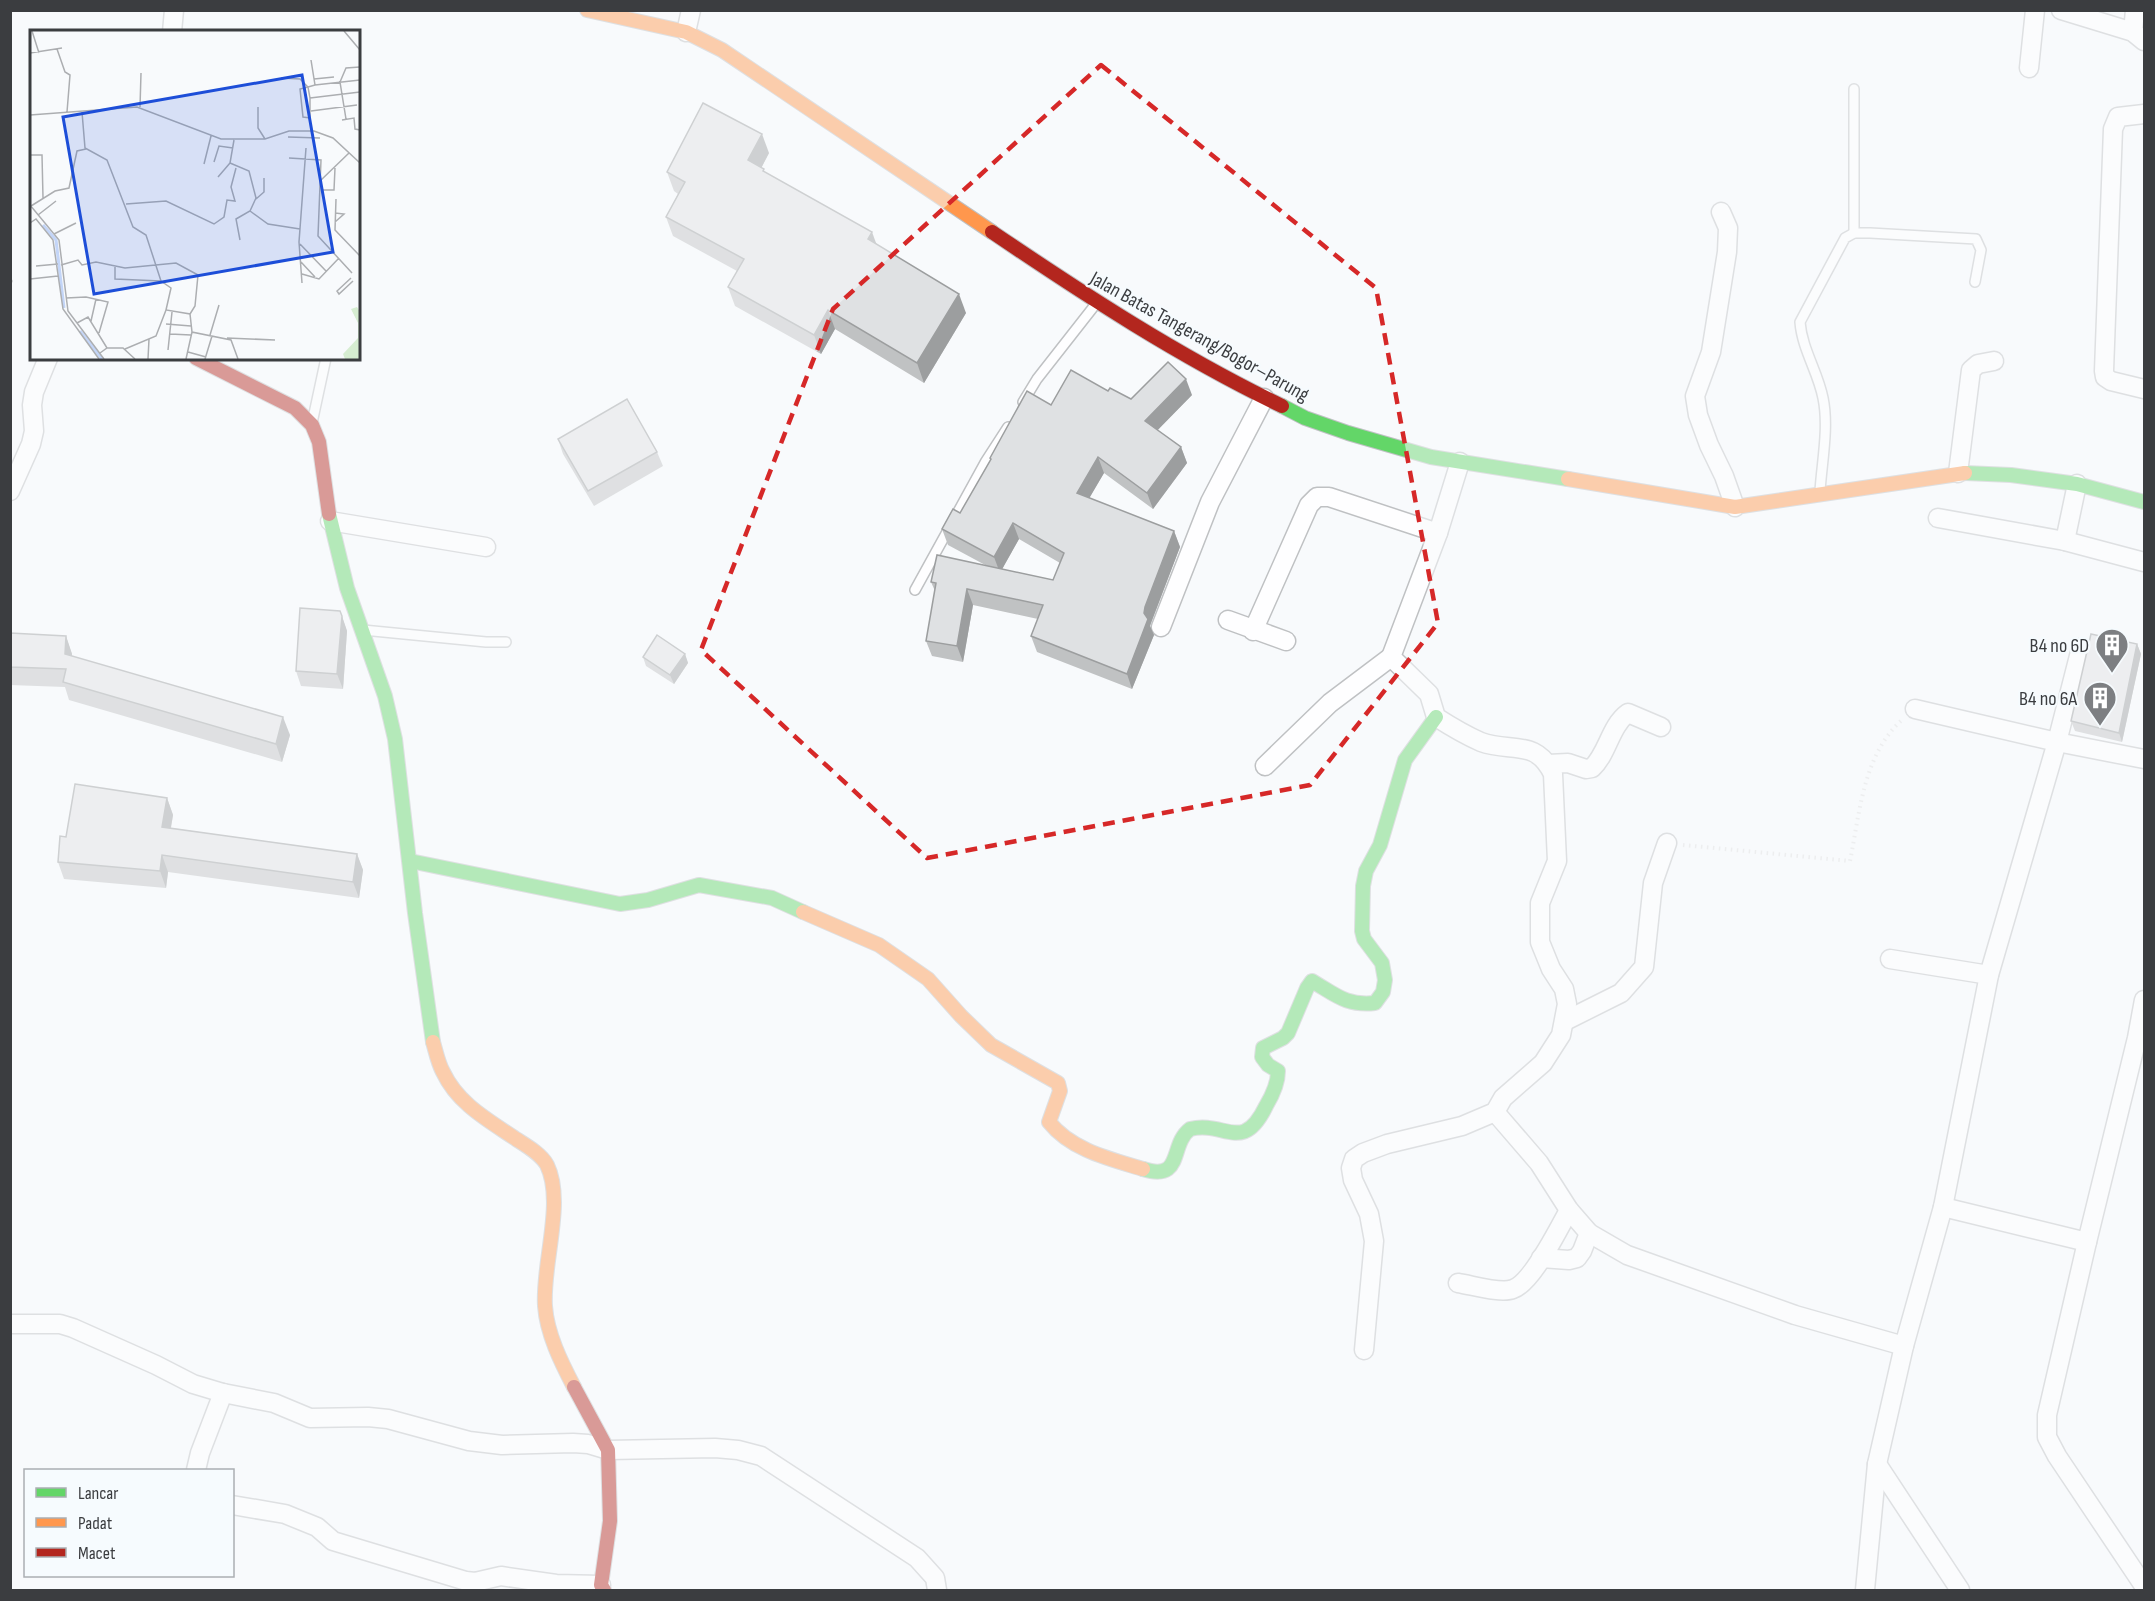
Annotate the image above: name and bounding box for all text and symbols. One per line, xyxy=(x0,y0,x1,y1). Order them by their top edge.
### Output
inset map xyxy=(30,30,360,360)
street label: Jalan Batas Tangerang/Bogor–Parung xyxy=(1085,266,1313,407)
building icon: B4 no 6D xyxy=(2094,627,2130,674)
place label: B4 no 6D xyxy=(2030,634,2089,658)
building icon: B4 no 6A xyxy=(2082,680,2118,727)
place label: B4 no 6A xyxy=(2019,687,2077,711)
legend xyxy=(24,1469,234,1577)
text: Lancar xyxy=(78,1483,118,1504)
text: Padat xyxy=(78,1513,113,1534)
text: Macet xyxy=(78,1543,116,1564)

